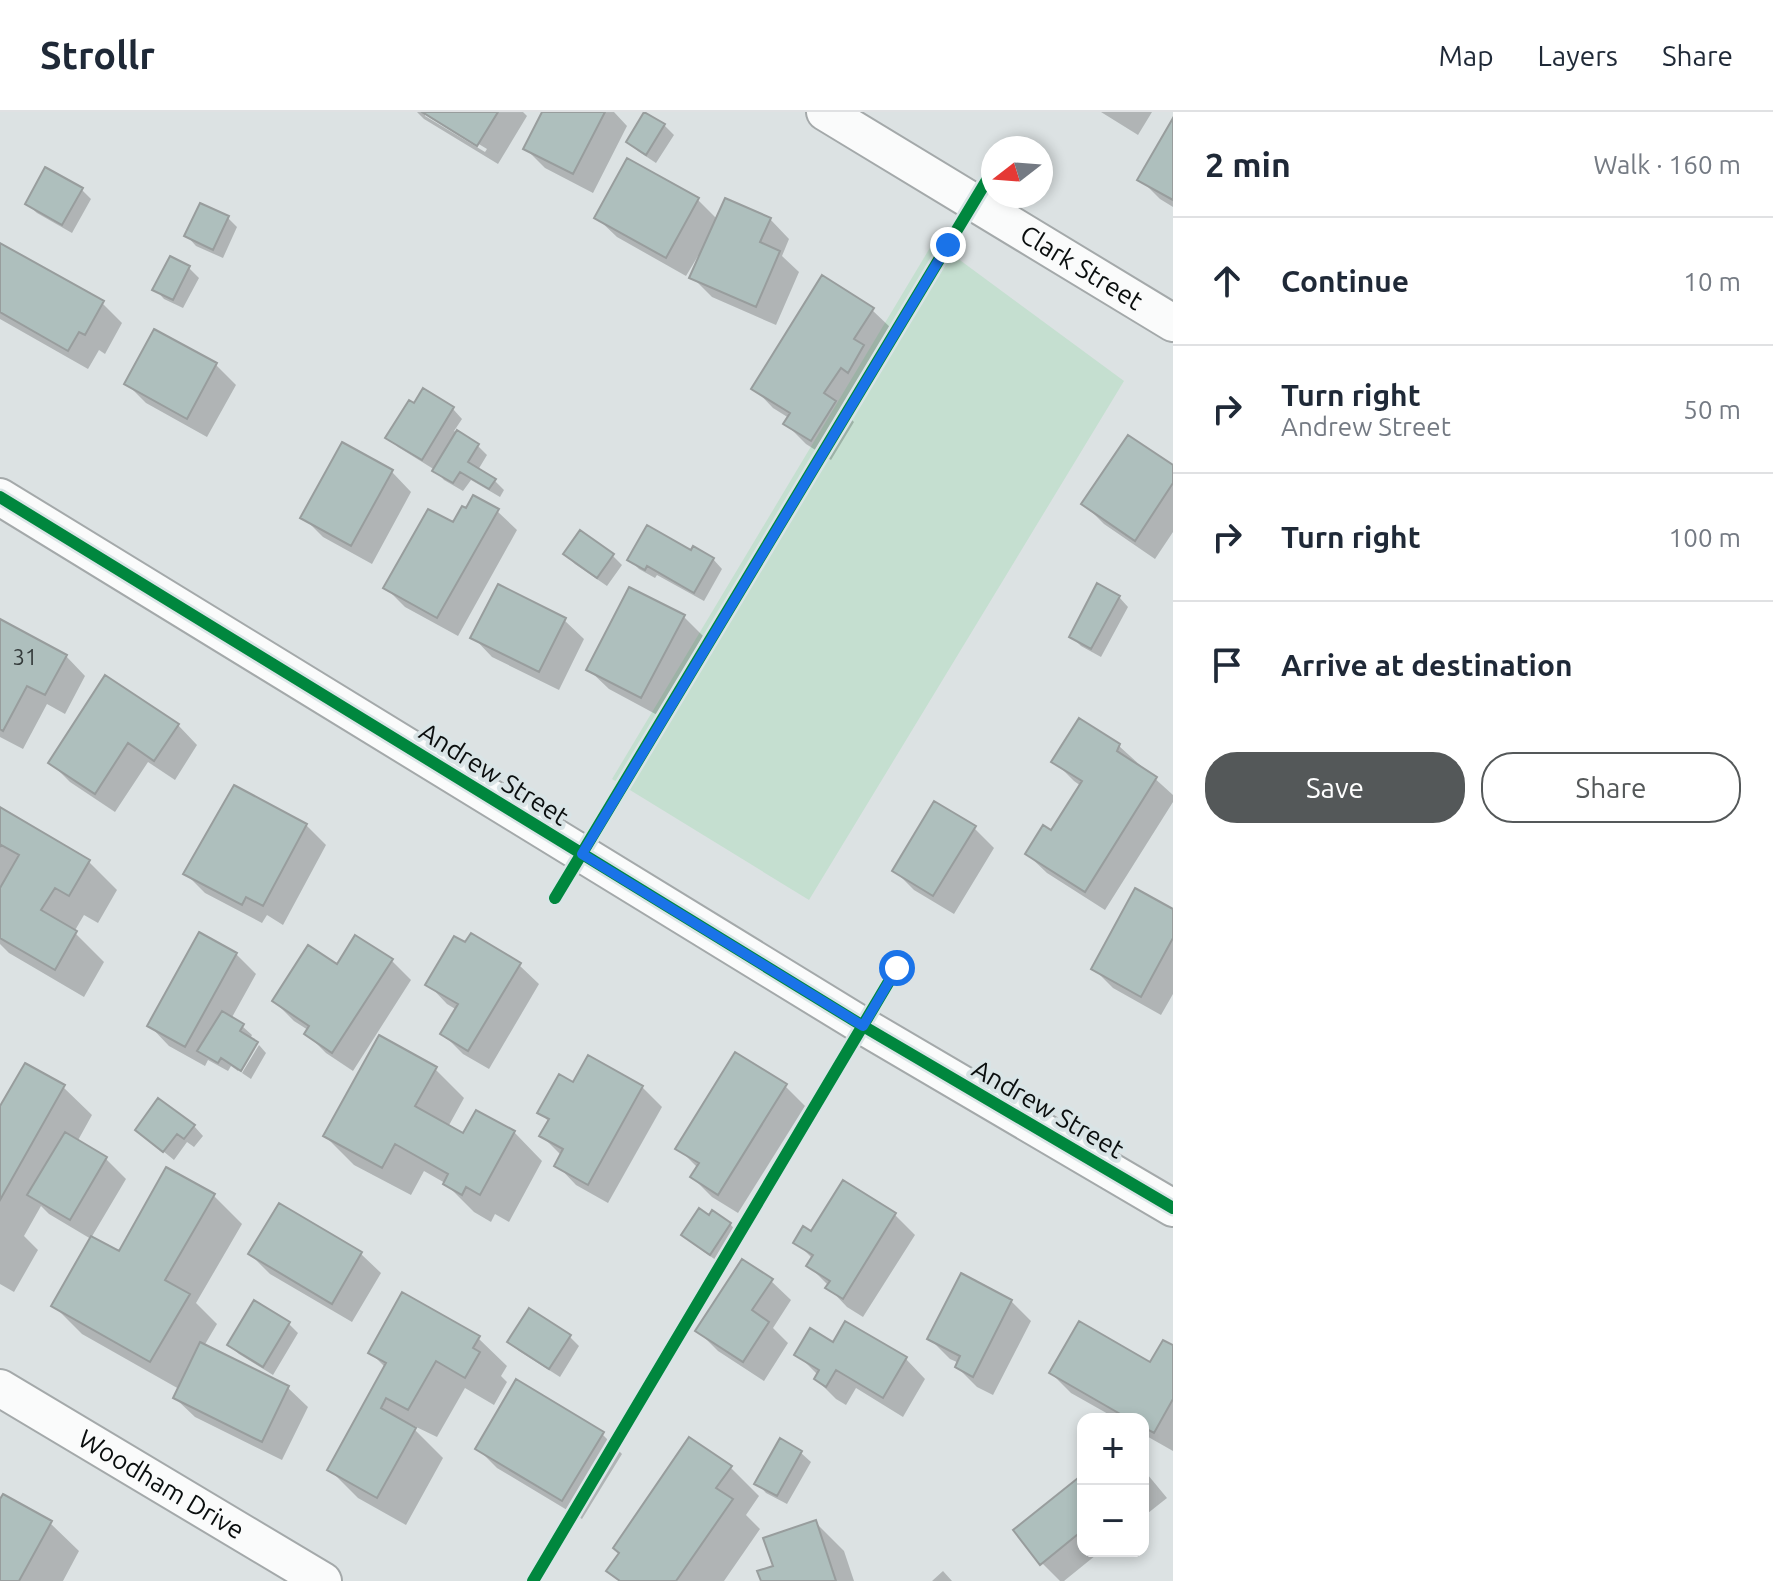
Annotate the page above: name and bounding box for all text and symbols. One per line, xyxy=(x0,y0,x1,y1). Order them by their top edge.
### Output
text: Strollr xyxy=(40,34,155,76)
text: Map xyxy=(1438,40,1494,71)
text: Layers xyxy=(1538,40,1618,71)
text: Share xyxy=(1662,40,1733,71)
north arrow xyxy=(981,136,1053,208)
text: 2 min xyxy=(1205,145,1291,183)
text: Walk · 160 m xyxy=(1593,150,1741,179)
street label: Clark Street xyxy=(1015,219,1148,315)
route end xyxy=(930,227,966,263)
icon: ahead xyxy=(1205,259,1249,303)
text: Continue xyxy=(1281,264,1409,298)
text: 10 m xyxy=(1683,267,1741,296)
text: Turn right xyxy=(1281,378,1421,412)
icon: right xyxy=(1205,387,1249,431)
text: 50 m xyxy=(1683,395,1741,424)
text: Andrew Street xyxy=(1281,412,1451,441)
icon: right xyxy=(1205,515,1249,559)
text: Turn right xyxy=(1281,520,1421,554)
text: 100 m xyxy=(1669,523,1741,552)
icon: arrive xyxy=(1205,643,1249,687)
house number: 31 xyxy=(13,644,37,669)
text: Arrive at destination xyxy=(1281,648,1573,682)
street label: Andrew Street xyxy=(415,716,574,831)
button: Save xyxy=(1205,752,1465,823)
button: Share xyxy=(1481,752,1741,823)
route start xyxy=(879,950,915,986)
street label: Andrew Street xyxy=(967,1054,1129,1164)
map controls xyxy=(1077,1413,1149,1557)
button: + xyxy=(1077,1413,1149,1485)
street label: Woodham Drive xyxy=(74,1423,250,1545)
button: − xyxy=(1077,1485,1149,1557)

